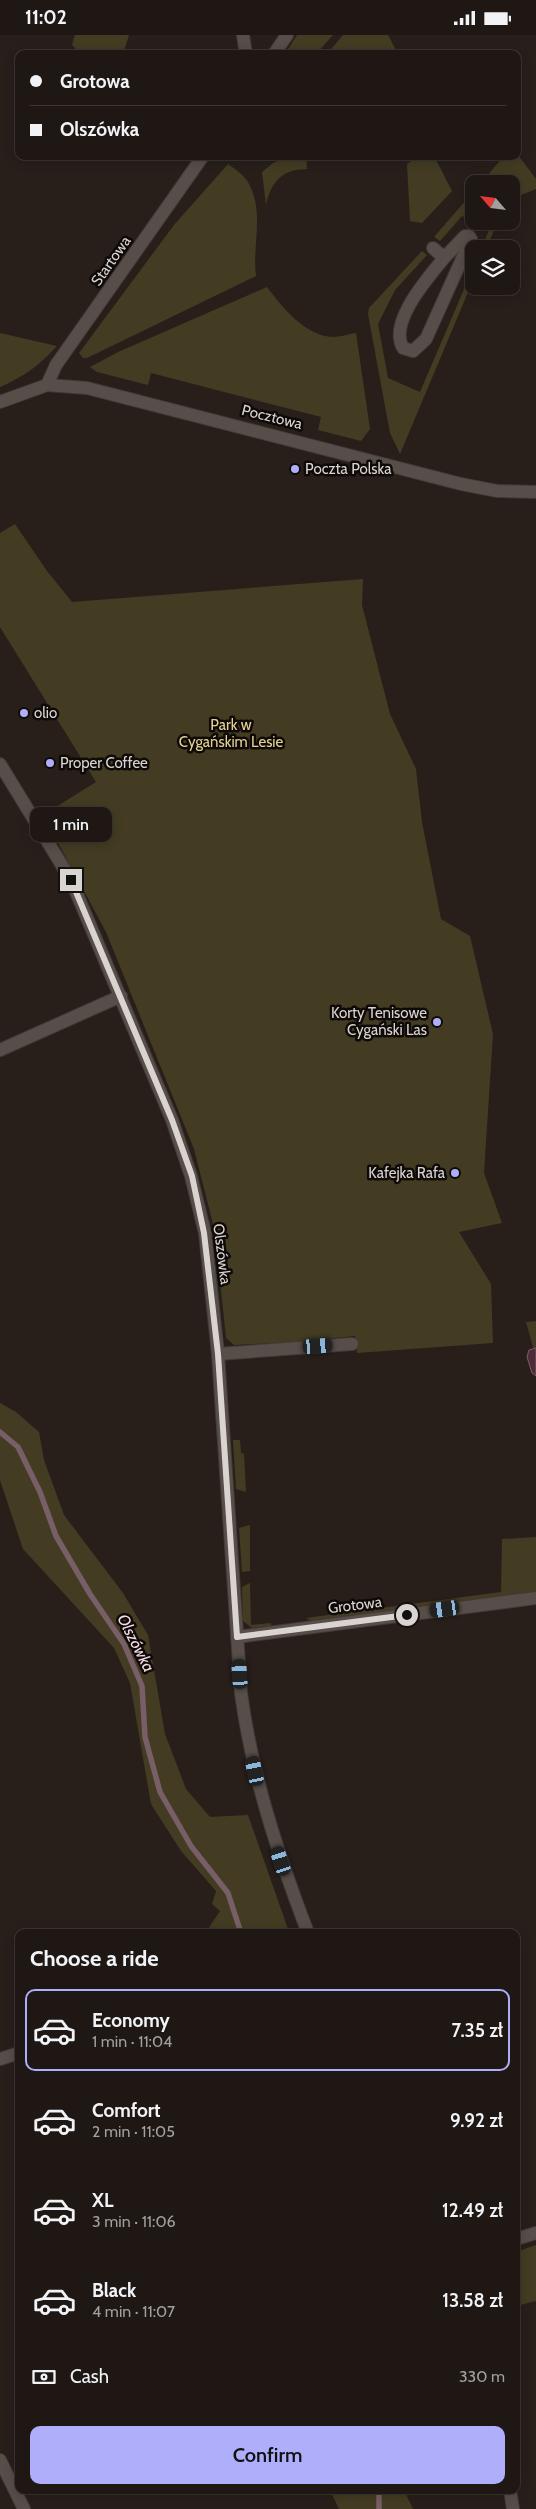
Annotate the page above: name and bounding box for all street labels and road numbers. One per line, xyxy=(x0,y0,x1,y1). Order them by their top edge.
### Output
street label: Startowa xyxy=(87,232,135,289)
street label: Pocztowa xyxy=(240,401,305,433)
street label: Olszówka xyxy=(209,1223,235,1286)
street label: Grotowa xyxy=(327,1593,384,1617)

